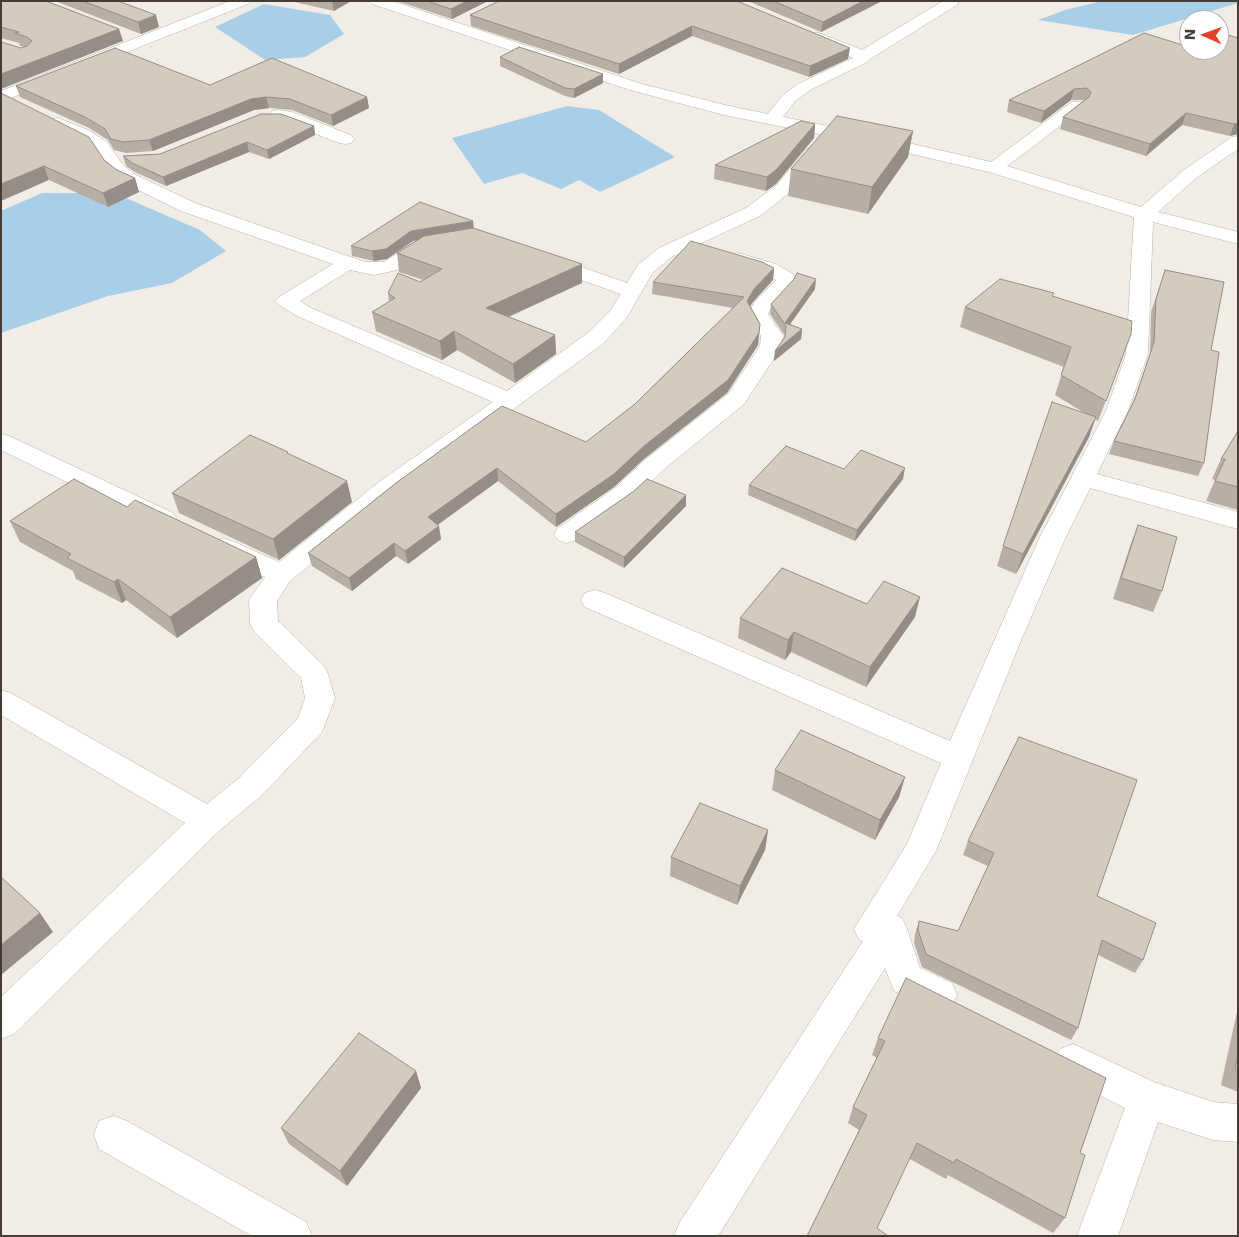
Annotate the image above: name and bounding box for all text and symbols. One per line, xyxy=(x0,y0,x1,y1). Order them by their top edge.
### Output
north arrow xyxy=(1179,10,1229,60)
text: N xyxy=(1182,28,1198,41)

